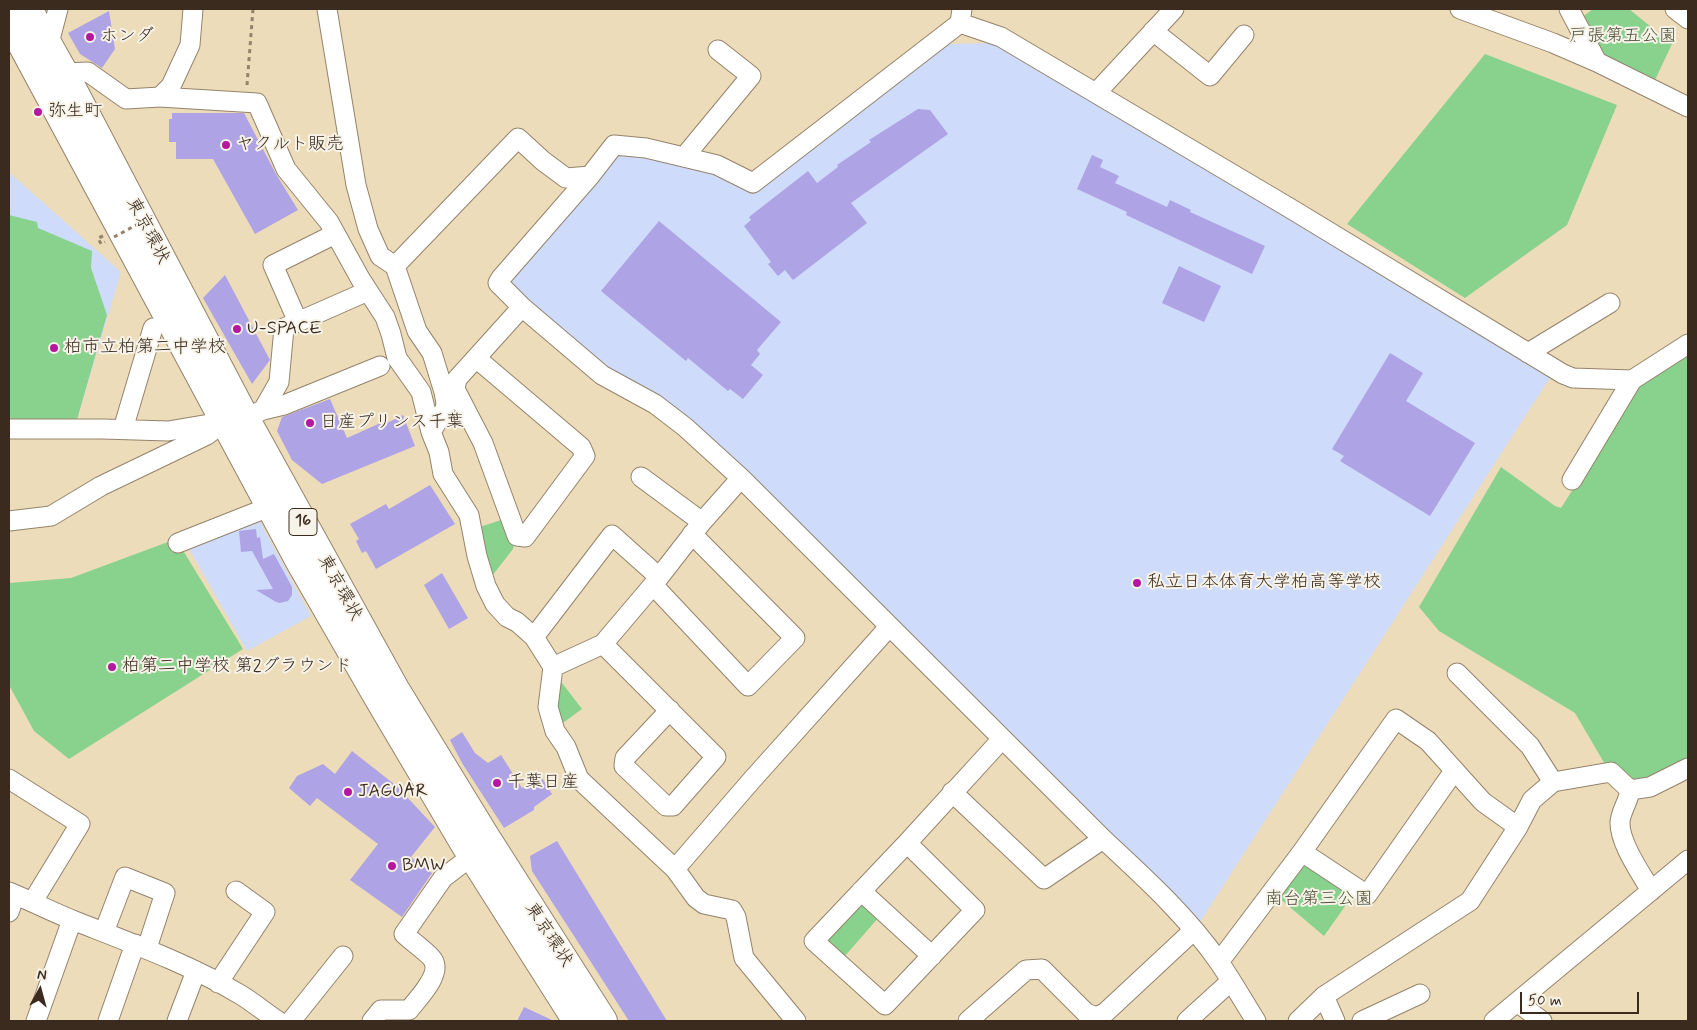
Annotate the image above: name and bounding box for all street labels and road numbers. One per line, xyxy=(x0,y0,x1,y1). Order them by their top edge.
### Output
street label: 東京環状 xyxy=(121,194,173,268)
road number: 16 xyxy=(289,508,317,536)
street label: 東京環状 xyxy=(312,551,366,625)
street label: 東京環状 xyxy=(519,899,577,971)

